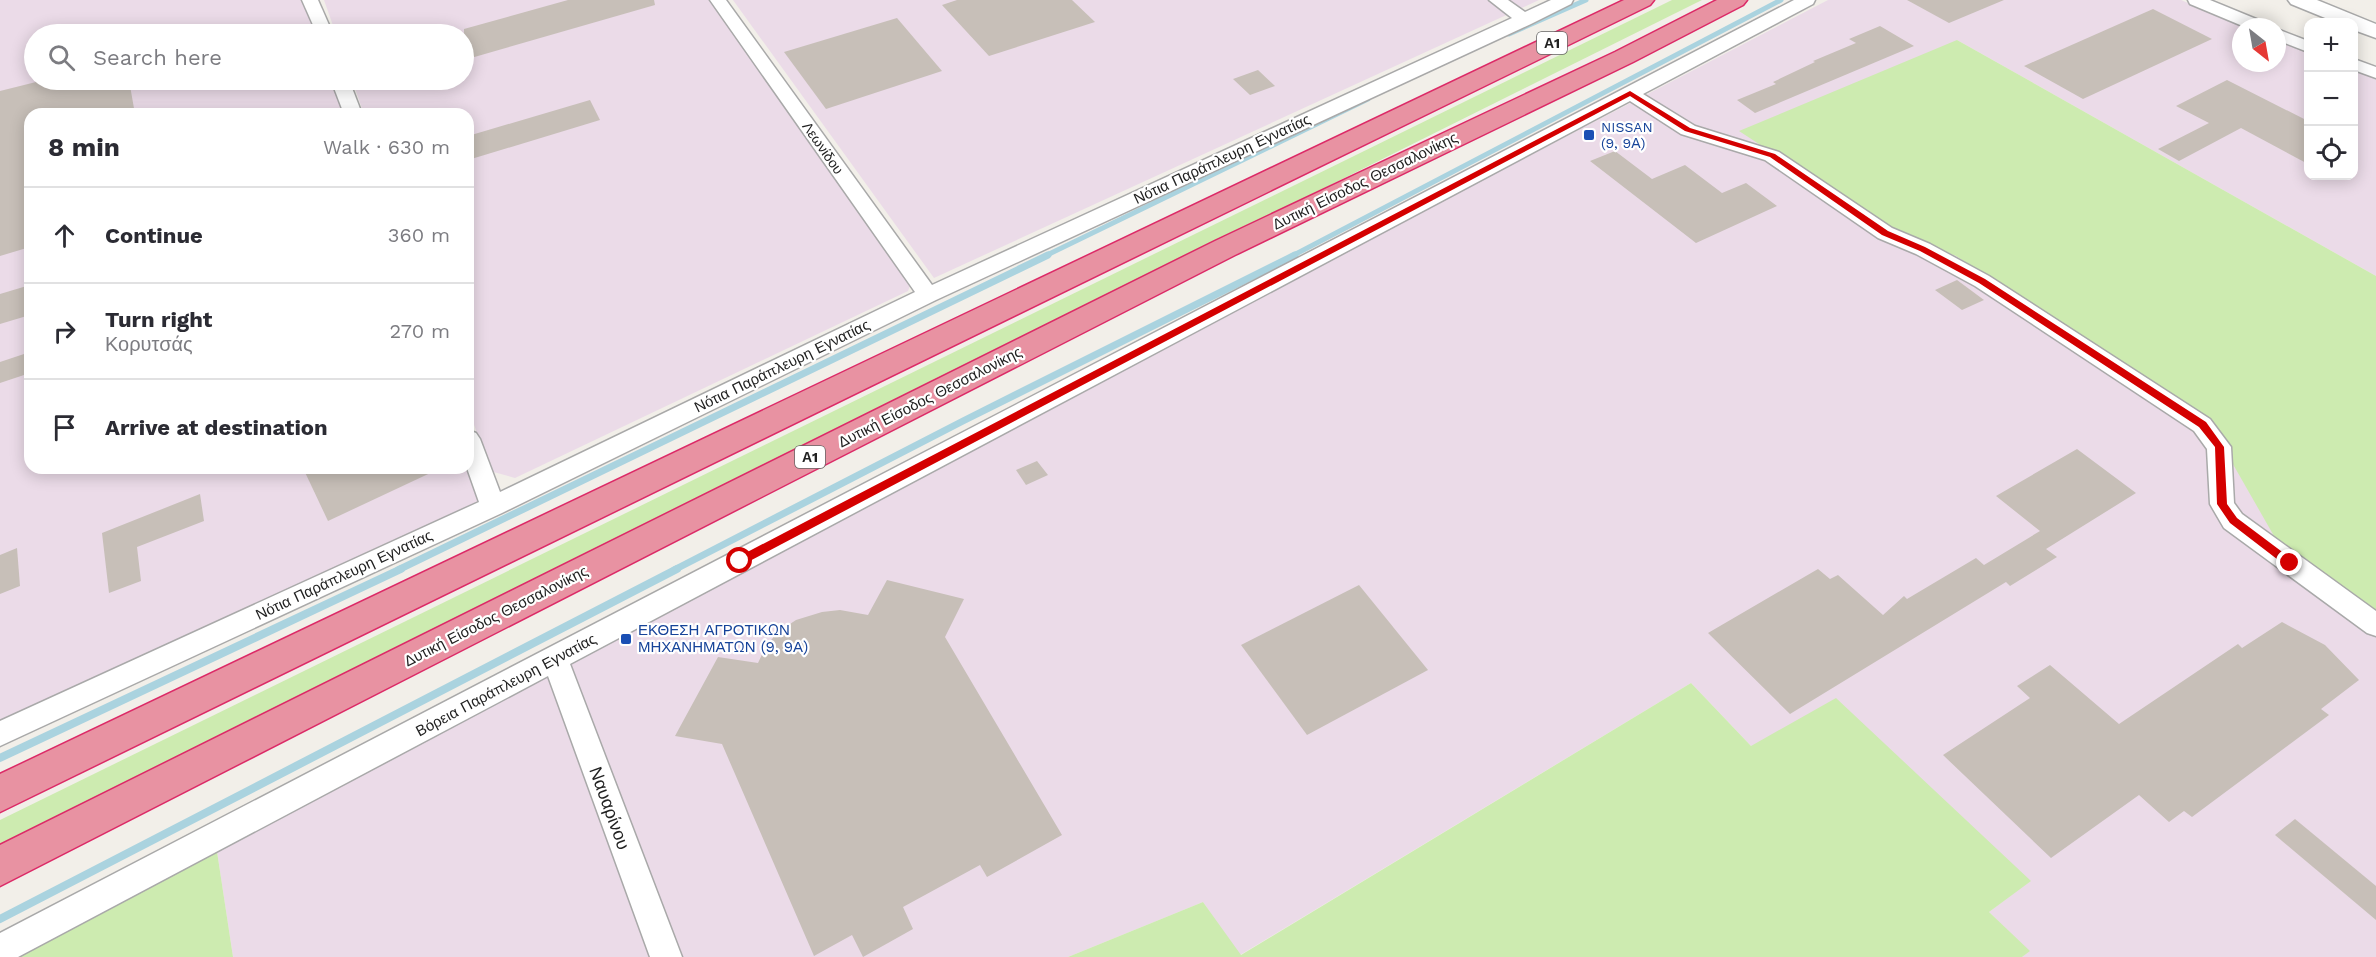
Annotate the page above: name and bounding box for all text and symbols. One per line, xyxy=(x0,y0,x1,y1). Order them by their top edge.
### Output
north arrow xyxy=(2232,18,2286,72)
map controls xyxy=(2304,18,2358,180)
button: + xyxy=(2304,18,2358,72)
search box xyxy=(24,24,474,90)
road number: Α1 xyxy=(1537,32,1567,54)
icon: search xyxy=(45,41,78,74)
text: Search here xyxy=(93,45,222,70)
button: − xyxy=(2304,72,2358,126)
street label: Νότια Παράπλευρη Εγνατίας xyxy=(1131,110,1313,208)
street label: Λεωνίδου xyxy=(799,119,847,177)
place label: NISSAN (9, 9Α) xyxy=(1601,119,1653,151)
button: locate xyxy=(2304,126,2358,180)
street label: Δυτική Είσοδος Θεσσαλονίκης xyxy=(1270,128,1460,234)
marker: NISSAN (9, 9Α) xyxy=(1582,128,1596,142)
text: 8 min xyxy=(48,132,120,162)
text: Walk · 630 m xyxy=(323,135,450,159)
icon: ahead xyxy=(48,219,81,252)
text: Continue xyxy=(105,223,203,248)
text: 360 m xyxy=(388,223,450,247)
text: Turn right xyxy=(105,307,212,332)
icon: right xyxy=(48,315,81,348)
street label: Νότια Παράπλευρη Εγνατίας xyxy=(691,316,873,416)
text: 270 m xyxy=(390,319,450,343)
text: Κορυτσάς xyxy=(105,332,193,356)
street label: Δυτική Είσοδος Θεσσαλονίκης xyxy=(835,343,1025,451)
icon: arrive xyxy=(48,411,81,444)
text: Arrive at destination xyxy=(105,415,328,440)
road number: Α1 xyxy=(795,446,825,468)
street label: Νότια Παράπλευρη Εγνατίας xyxy=(253,526,435,624)
route start xyxy=(726,547,752,573)
route end xyxy=(2276,549,2302,575)
street label: Δυτική Είσοδος Θεσσαλονίκης xyxy=(401,562,591,670)
place label: ΕΚΘΕΣΗ ΑΓΡΟΤΙΚΩΝ ΜΗΧΑΝΗΜΑΤΩΝ (9, 9Α) xyxy=(638,621,808,656)
street label: Βόρεια Παράπλευρη Εγνατίας xyxy=(413,630,599,740)
marker: ΕΚΘΕΣΗ ΑΓΡΟΤΙΚΩΝ ΜΗΧΑΝΗΜΑΤΩΝ (9, 9Α) xyxy=(619,632,633,646)
street label: Ναυαρίνου xyxy=(585,764,635,852)

